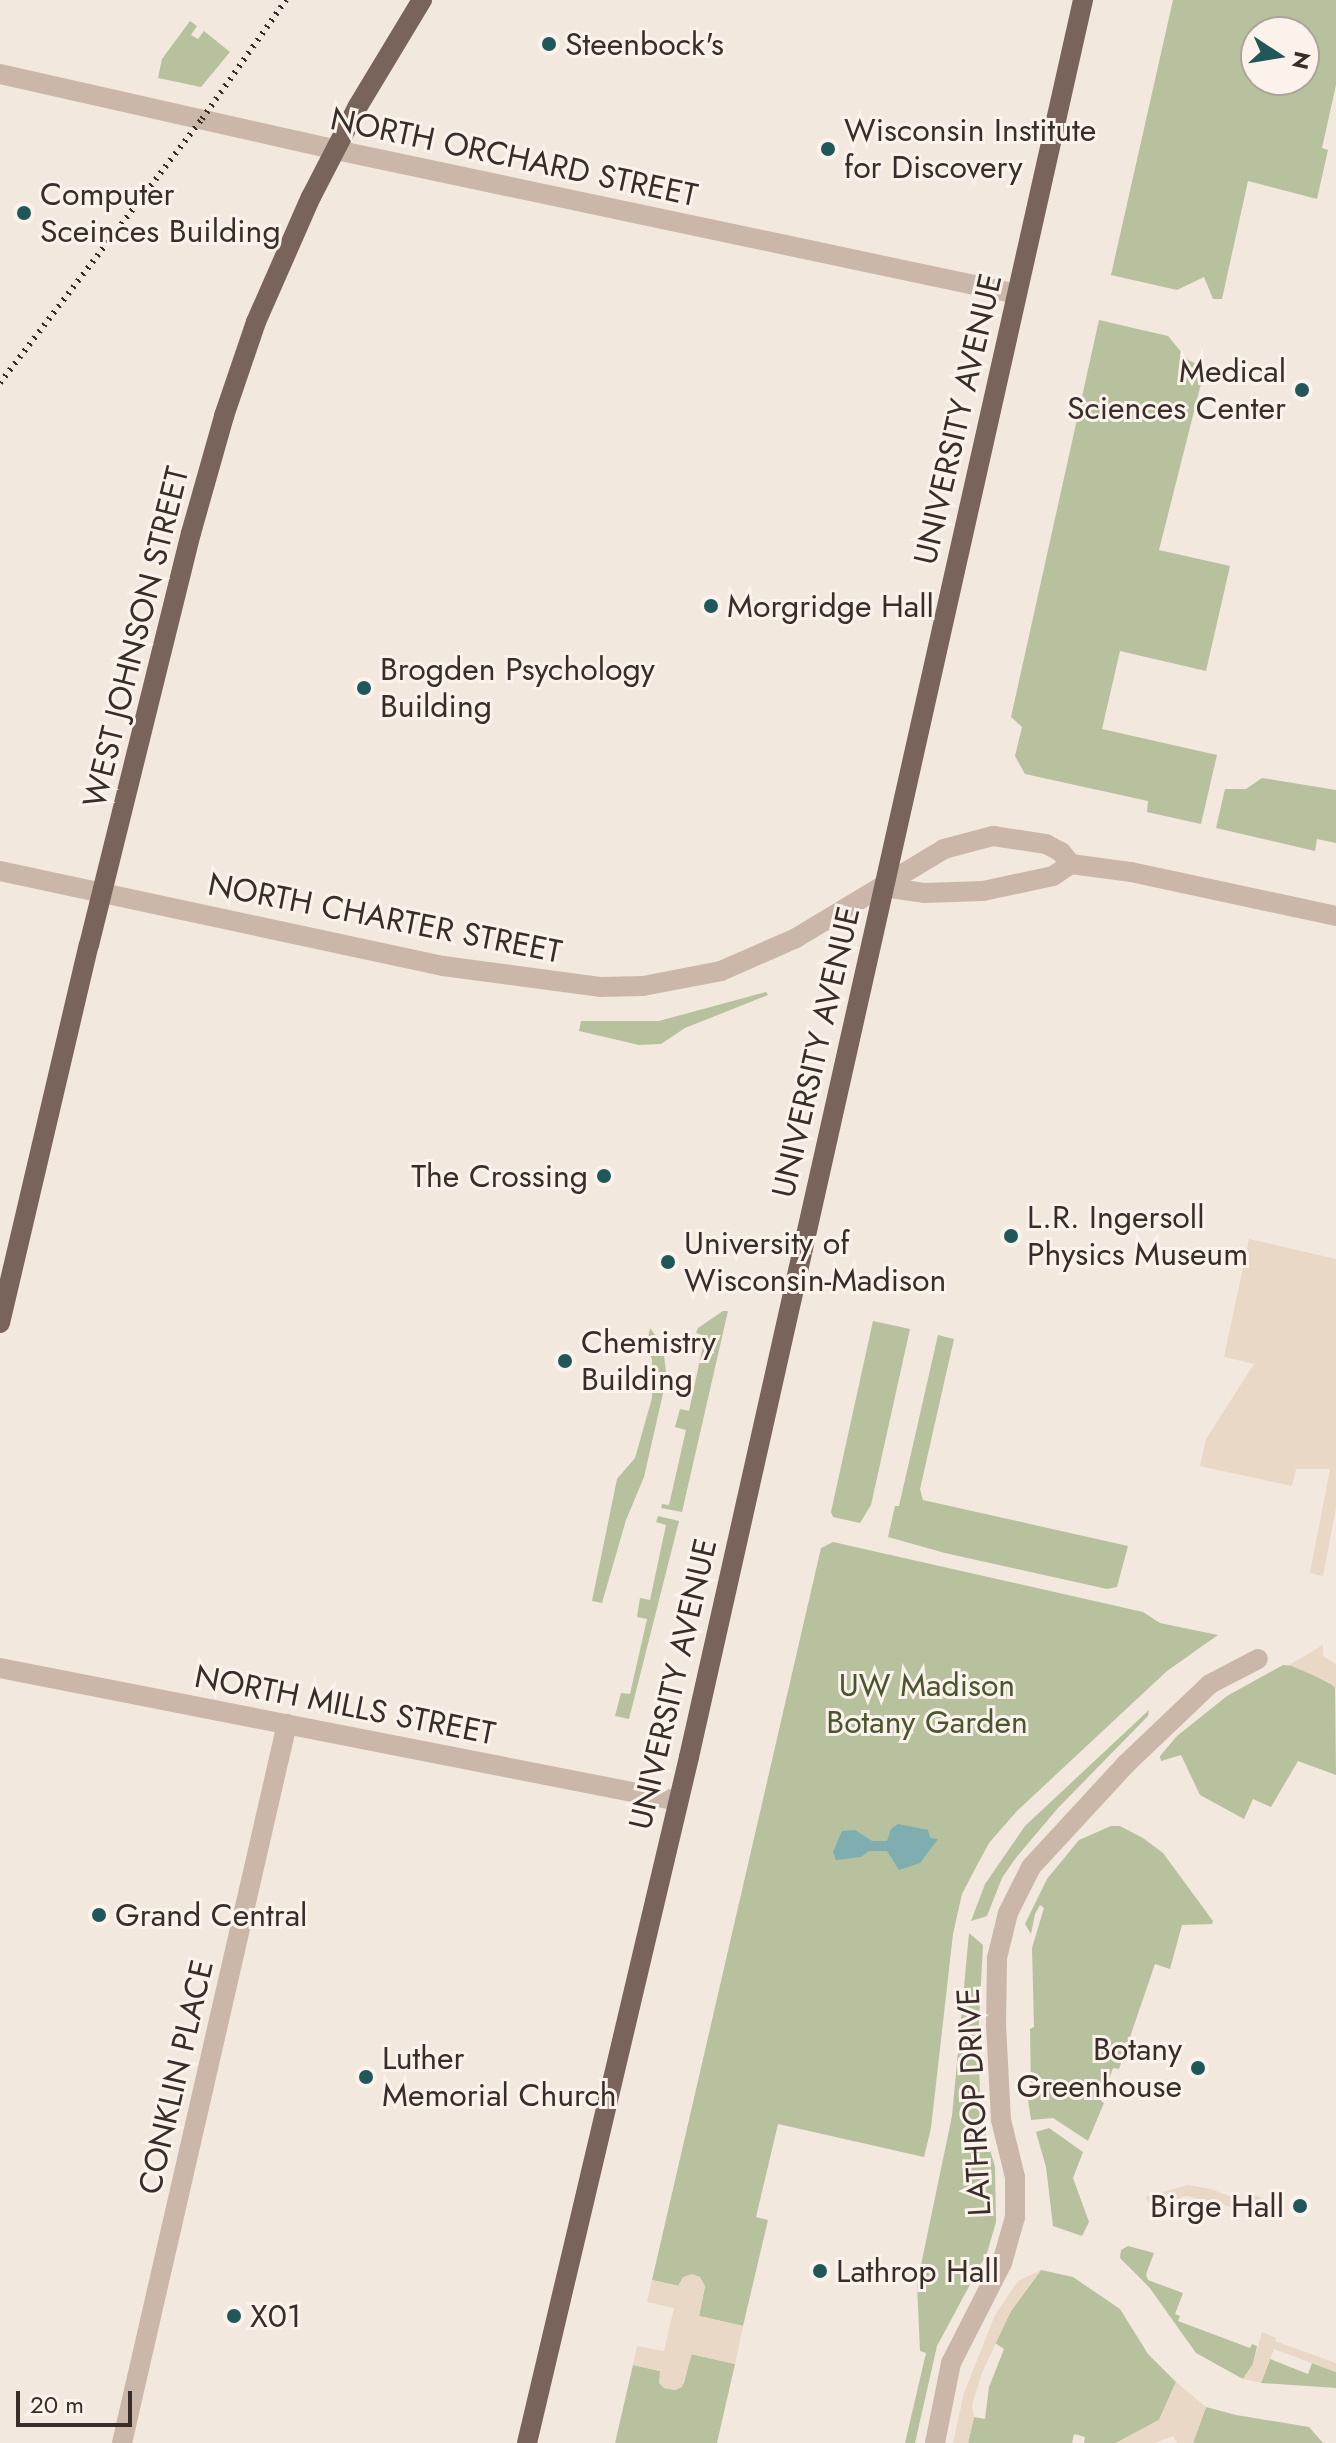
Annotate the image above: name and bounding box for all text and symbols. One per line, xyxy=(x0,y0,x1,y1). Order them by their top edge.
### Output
north arrow xyxy=(1240,16,1320,96)
place label: Steenbock's xyxy=(565,25,724,63)
marker: Steenbock's xyxy=(540,35,558,53)
text: N xyxy=(1284,49,1319,72)
street label: NORTH ORCHARD STREET xyxy=(327,99,701,215)
place label: Wisconsin Institute for Discovery xyxy=(844,112,1096,187)
marker: Wisconsin Institute for Discovery xyxy=(819,140,837,158)
place label: Computer Sceinces Building xyxy=(40,176,281,251)
marker: Computer Sceinces Building xyxy=(15,204,33,222)
street label: UNIVERSITY AVENUE xyxy=(906,270,1010,568)
place label: Medical Sciences Center xyxy=(1067,353,1286,428)
marker: Medical Sciences Center xyxy=(1293,381,1311,399)
street label: WEST JOHNSON STREET xyxy=(75,463,197,811)
place label: Morgridge Hall xyxy=(727,587,934,625)
marker: Morgridge Hall xyxy=(702,597,720,615)
place label: Brogden Psychology Building xyxy=(380,651,655,726)
marker: Brogden Psychology Building xyxy=(355,679,373,697)
street label: NORTH CHARTER STREET xyxy=(205,865,565,971)
street label: UNIVERSITY AVENUE xyxy=(764,903,868,1201)
place label: The Crossing xyxy=(411,1157,588,1195)
marker: The Crossing xyxy=(595,1167,613,1185)
place label: L.R. Ingersoll Physics Museum xyxy=(1027,1199,1248,1274)
place label: University of Wisconsin-Madison xyxy=(684,1225,946,1300)
marker: L.R. Ingersoll Physics Museum xyxy=(1002,1227,1020,1245)
marker: University of Wisconsin-Madison xyxy=(659,1253,677,1271)
place label: Chemistry Building xyxy=(581,1324,716,1399)
marker: Chemistry Building xyxy=(556,1352,574,1370)
street label: UNIVERSITY AVENUE xyxy=(621,1535,725,1833)
street label: NORTH MILLS STREET xyxy=(191,1657,499,1753)
park label: UW Madison Botany Garden xyxy=(826,1667,1028,1742)
place label: Grand Central xyxy=(115,1896,307,1934)
marker: Grand Central xyxy=(90,1906,108,1924)
street label: CONKLIN PLACE xyxy=(130,1956,222,2198)
street label: LATHROP DRIVE xyxy=(949,1987,999,2217)
place label: Botany Greenhouse xyxy=(1016,2031,1182,2106)
place label: Luther Memorial Church xyxy=(382,2040,617,2115)
marker: Botany Greenhouse xyxy=(1189,2059,1207,2077)
marker: Luther Memorial Church xyxy=(357,2068,375,2086)
place label: Birge Hall xyxy=(1150,2187,1284,2225)
marker: Birge Hall xyxy=(1291,2197,1309,2215)
place label: Lathrop Hall xyxy=(836,2252,999,2290)
marker: Lathrop Hall xyxy=(811,2262,829,2280)
place label: X01 xyxy=(250,2297,301,2335)
marker: X01 xyxy=(225,2307,243,2325)
scale bar xyxy=(20,2375,136,2425)
text: 20 m xyxy=(30,2387,84,2422)

